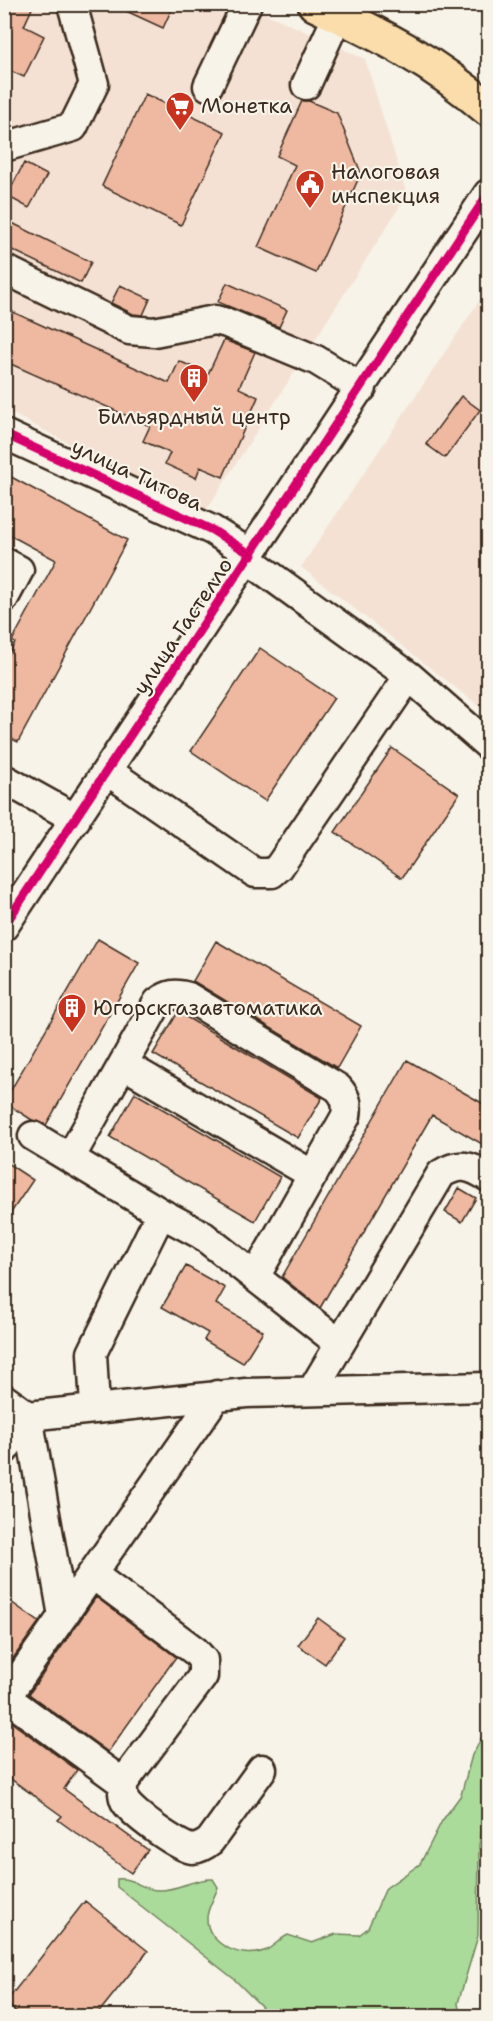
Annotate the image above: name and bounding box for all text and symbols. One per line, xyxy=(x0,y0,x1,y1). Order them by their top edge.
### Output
supermarket icon: Монетка xyxy=(164,90,196,132)
place label: Монетка xyxy=(201,92,292,120)
place label: Налоговая инспекция xyxy=(331,158,440,210)
public building icon: Налоговая инспекция xyxy=(294,168,326,210)
building icon: Бильярдный центр xyxy=(178,362,210,404)
place label: Бильярдный центр xyxy=(97,403,291,431)
street label: улица Титова xyxy=(67,432,207,518)
street label: улица Гастелло xyxy=(127,552,239,700)
building icon: Югорскгазавтоматика xyxy=(56,992,88,1034)
place label: Югорскгазавтоматика xyxy=(93,994,322,1022)

